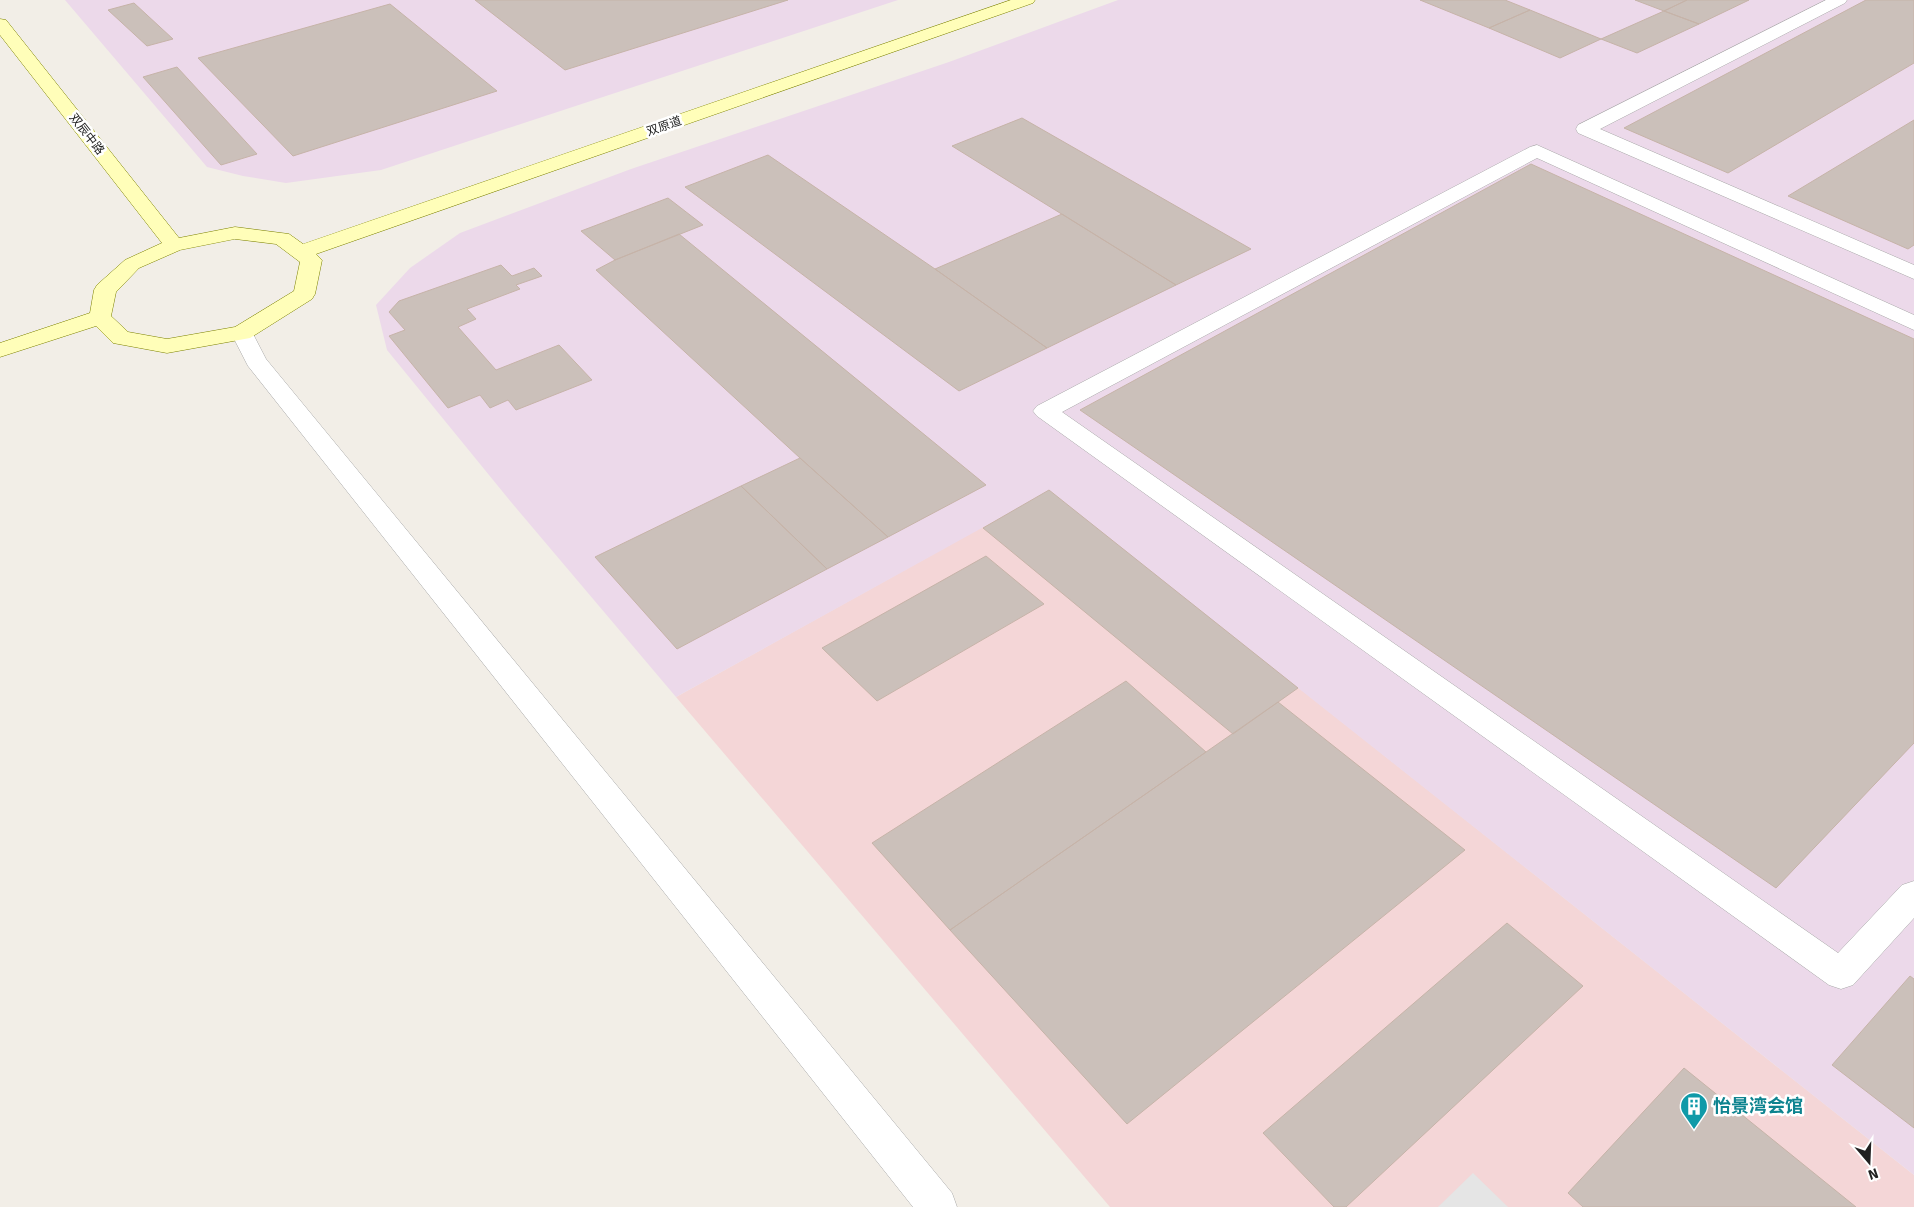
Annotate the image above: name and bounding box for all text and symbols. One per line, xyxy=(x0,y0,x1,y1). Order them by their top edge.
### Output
street label: 双辰中路 xyxy=(66,111,107,158)
street label: 双原道 xyxy=(645,114,684,139)
building icon: 怡景湾会馆 xyxy=(1679,1091,1709,1130)
place label: 怡景湾会馆 xyxy=(1713,1095,1803,1117)
north arrow xyxy=(1844,1137,1894,1187)
text: N xyxy=(1866,1164,1880,1183)

